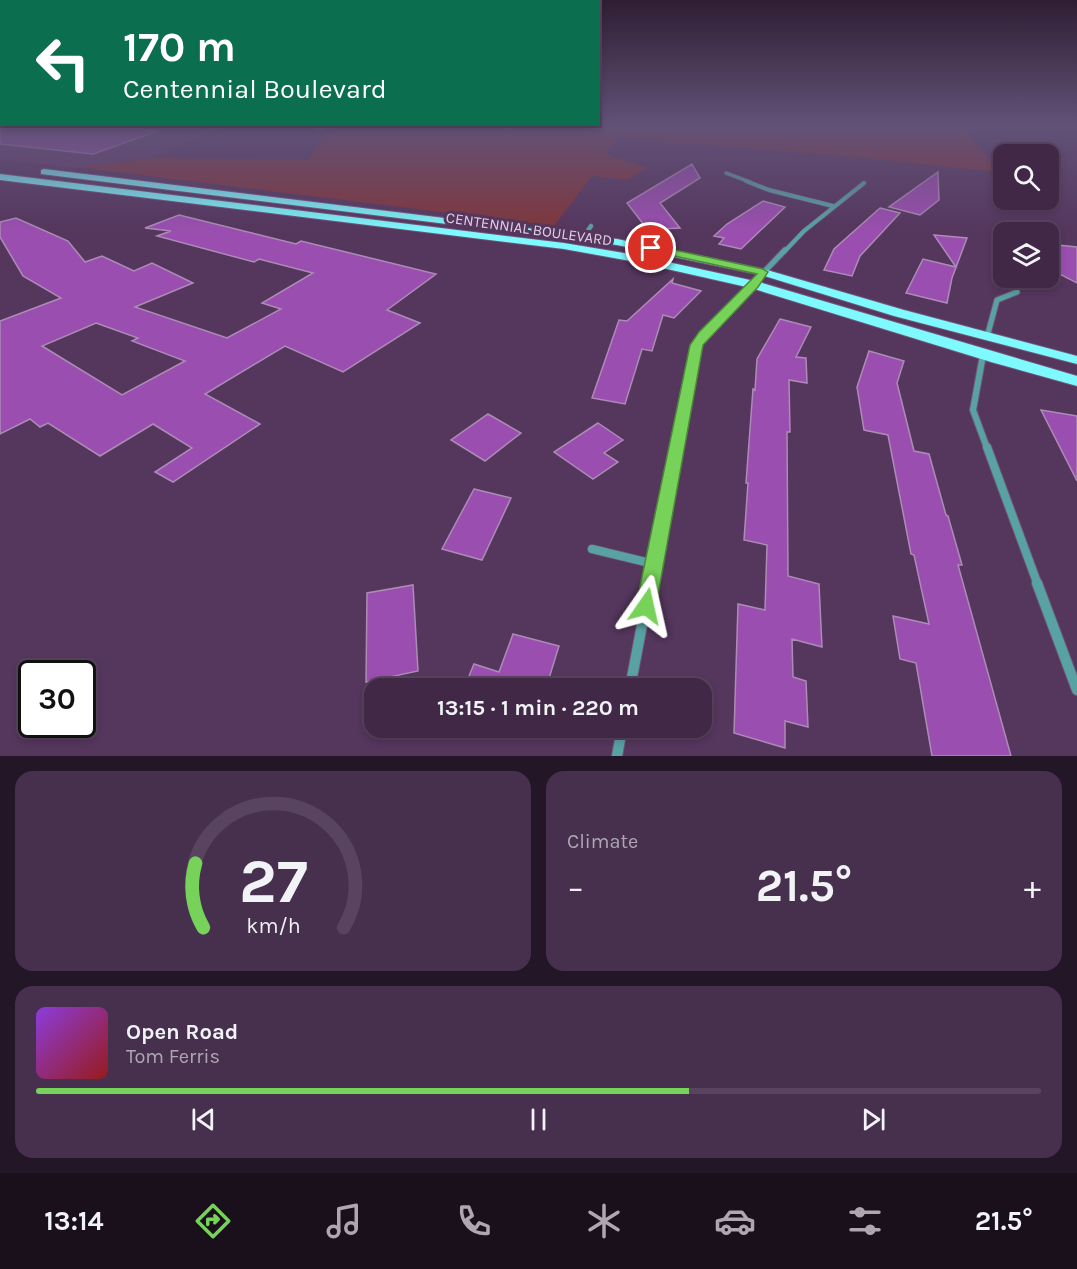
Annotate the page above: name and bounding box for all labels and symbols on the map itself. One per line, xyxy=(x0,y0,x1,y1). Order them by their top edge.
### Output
street label: CENTENNIAL BOULEVARD xyxy=(445,208,613,250)
pin xyxy=(625,222,676,273)
position arrow xyxy=(614,574,678,638)
speed limit sign: 30 xyxy=(18,660,96,738)

